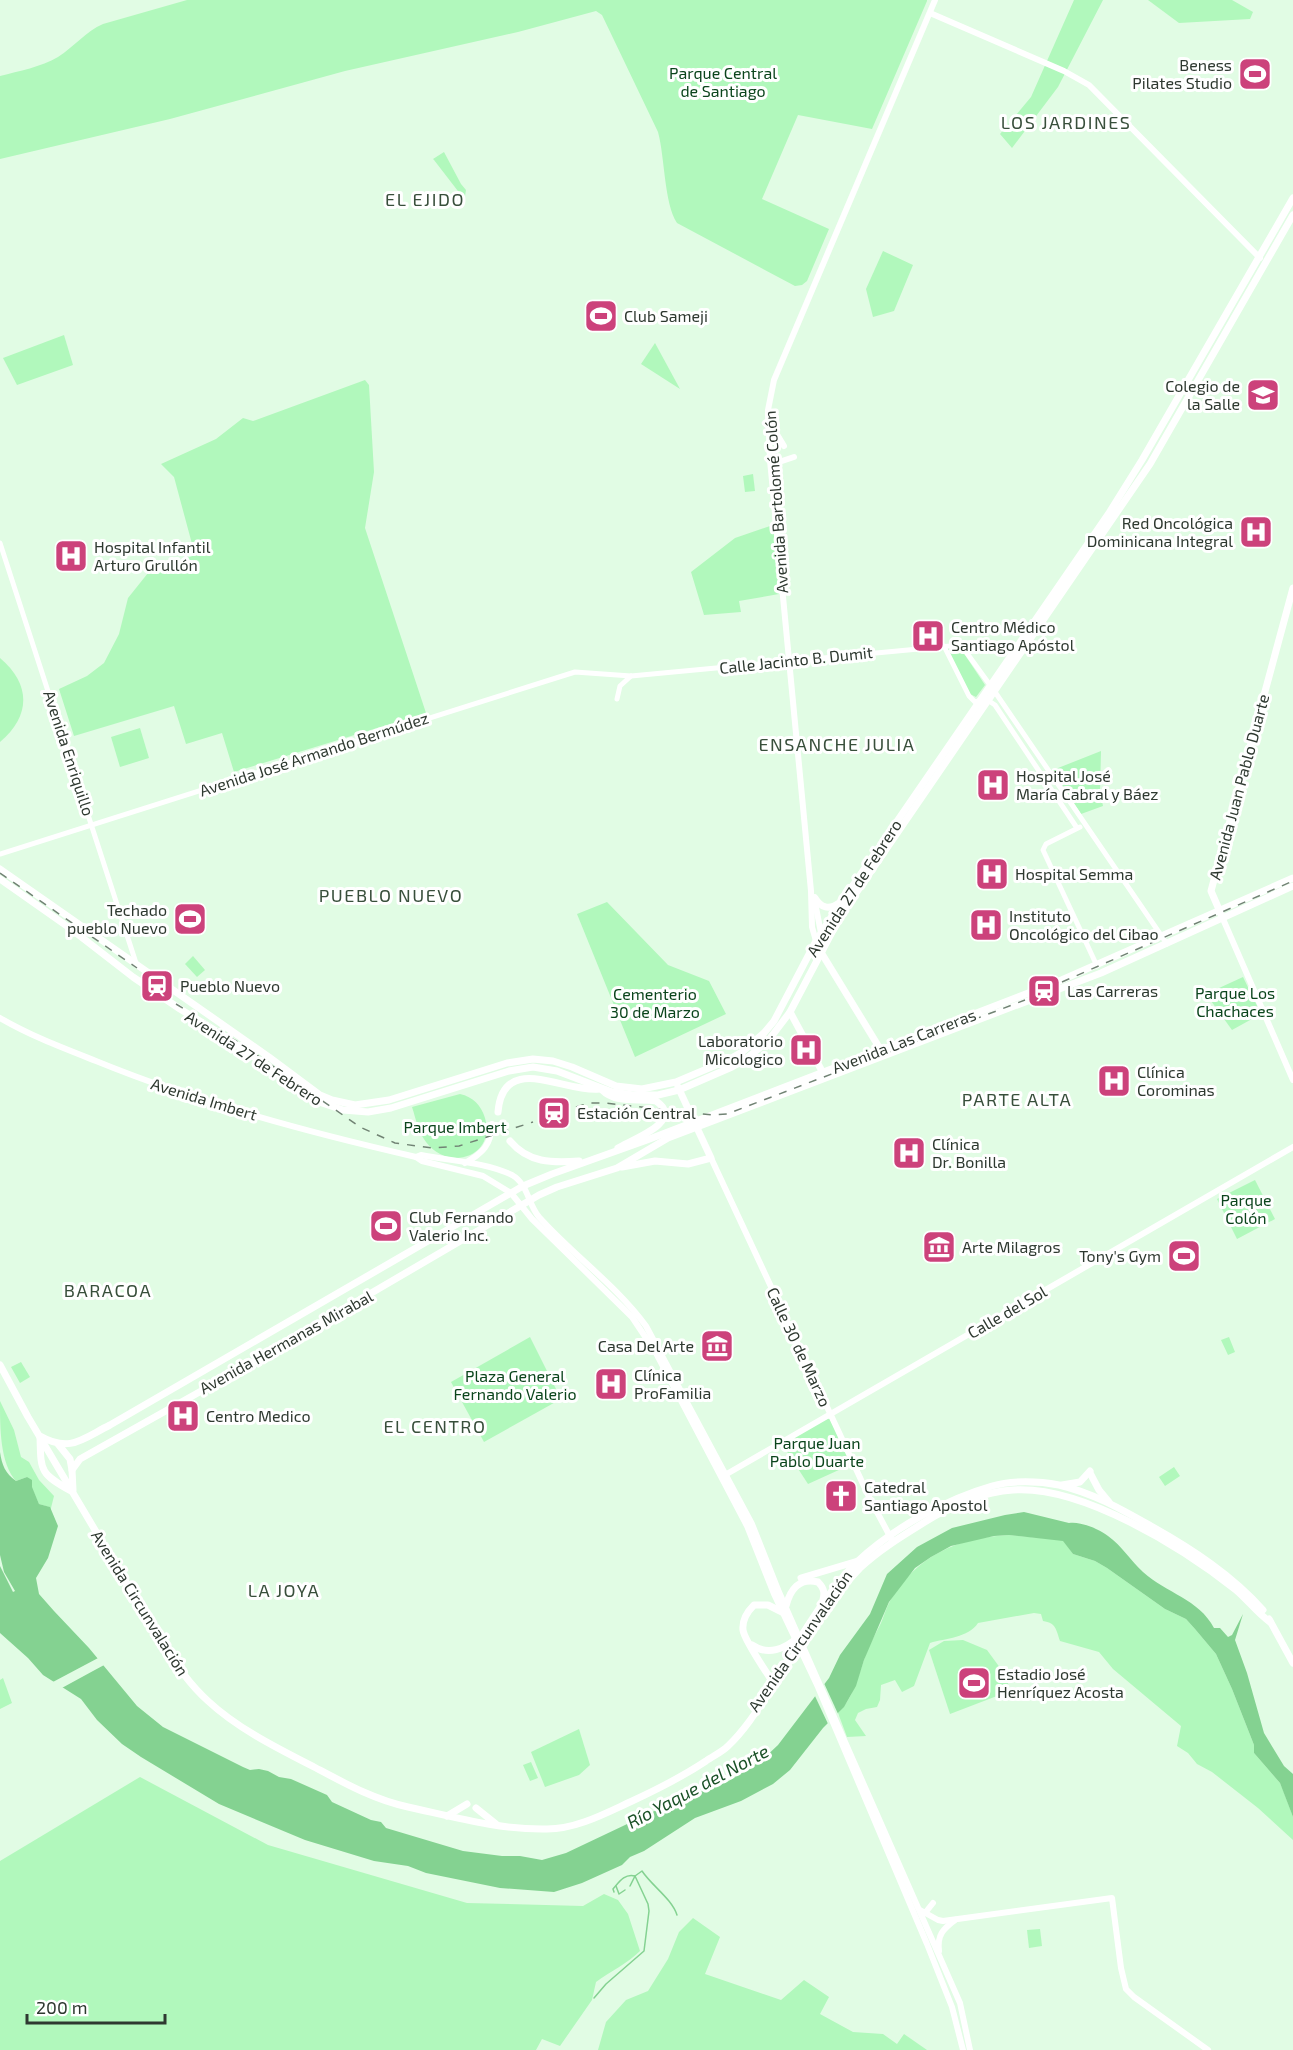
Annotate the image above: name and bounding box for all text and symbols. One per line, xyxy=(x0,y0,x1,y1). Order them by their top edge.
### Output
place label: Beness Pilates Studio xyxy=(1132,55,1232,92)
sports icon: Beness Pilates Studio xyxy=(1237,56,1273,92)
park label: Parque Central de Santiago xyxy=(669,63,777,100)
district label: LOS JARDINES xyxy=(1001,111,1131,133)
district label: EL EJIDO xyxy=(385,188,465,210)
sports icon: Club Sameji xyxy=(583,298,619,334)
place label: Club Sameji xyxy=(624,306,708,326)
place label: Colegio de la Salle xyxy=(1165,376,1240,413)
school or university icon: Colegio de la Salle xyxy=(1245,377,1281,413)
street label: Avenida Bartolomé Colón xyxy=(760,410,791,594)
place label: Red Oncológica Dominicana Integral xyxy=(1087,513,1233,550)
hospital icon: Red Oncológica Dominicana Integral xyxy=(1238,514,1274,550)
place label: Hospital Infantil Arturo Grullón xyxy=(94,537,211,574)
hospital icon: Hospital Infantil Arturo Grullón xyxy=(53,538,89,574)
place label: Centro Médico Santiago Apóstol xyxy=(951,617,1075,654)
hospital icon: Centro Médico Santiago Apóstol xyxy=(910,618,946,654)
street label: Calle Jacinto B. Dumit xyxy=(718,642,874,677)
street label: Avenida Enriquillo xyxy=(40,688,99,818)
street label: Avenida Juan Pablo Duarte xyxy=(1205,692,1272,882)
street label: Avenida José Armando Bermúdez xyxy=(197,707,431,800)
district label: ENSANCHE JULIA xyxy=(758,733,916,755)
place label: Hospital José María Cabral y Báez xyxy=(1016,766,1159,803)
hospital icon: Hospital José María Cabral y Báez xyxy=(975,767,1011,803)
street label: Avenida 27 de Febrero xyxy=(802,816,905,960)
hospital icon: Hospital Semma xyxy=(974,856,1010,892)
place label: Hospital Semma xyxy=(1015,864,1133,883)
district label: PUEBLO NUEVO xyxy=(319,884,463,906)
place label: Techado pueblo Nuevo xyxy=(67,900,167,937)
sports icon: Techado pueblo Nuevo xyxy=(172,901,208,937)
place label: Instituto Oncológico del Cibao xyxy=(1009,906,1159,943)
hospital icon: Instituto Oncológico del Cibao xyxy=(968,907,1004,943)
station icon: Pueblo Nuevo xyxy=(139,968,175,1004)
station icon: Las Carreras xyxy=(1026,973,1062,1009)
place label: Pueblo Nuevo xyxy=(180,976,280,995)
place label: Las Carreras xyxy=(1067,981,1158,1000)
park label: Parque Los Chachaces xyxy=(1195,983,1275,1020)
park label: Cementerio 30 de Marzo xyxy=(610,984,700,1021)
street label: Avenida Las Carreras xyxy=(829,1004,978,1077)
street label: Avenida 27 de Febrero xyxy=(182,1006,326,1109)
place label: Laboratorio Micologico xyxy=(698,1031,783,1068)
hospital icon: Laboratorio Micologico xyxy=(788,1032,824,1068)
place label: Clínica Corominas xyxy=(1137,1062,1215,1099)
hospital icon: Clínica Corominas xyxy=(1096,1063,1132,1099)
street label: Avenida Imbert xyxy=(149,1073,259,1124)
district label: PARTE ALTA xyxy=(962,1088,1072,1110)
station icon: Estación Central xyxy=(536,1095,572,1131)
place label: Estación Central xyxy=(577,1103,696,1122)
park label: Parque Imbert xyxy=(403,1117,507,1136)
place label: Clínica Dr. Bonilla xyxy=(932,1134,1006,1171)
hospital icon: Clínica Dr. Bonilla xyxy=(891,1135,927,1171)
park label: Parque Colón xyxy=(1220,1190,1272,1227)
place label: Club Fernando Valerio Inc. xyxy=(409,1207,514,1244)
sports icon: Club Fernando Valerio Inc. xyxy=(368,1208,404,1244)
museum icon: Arte Milagros xyxy=(921,1229,957,1265)
place label: Arte Milagros xyxy=(962,1237,1061,1256)
sports icon: Tony's Gym xyxy=(1166,1238,1202,1274)
place label: Tony's Gym xyxy=(1079,1246,1161,1265)
district label: BARACOA xyxy=(64,1279,152,1301)
street label: Calle del Sol xyxy=(964,1281,1050,1342)
street label: Calle 30 de Marzo xyxy=(763,1284,835,1409)
street label: Avenida Hermanas Mirabal xyxy=(196,1286,376,1397)
museum icon: Casa Del Arte xyxy=(699,1328,735,1364)
place label: Casa Del Arte xyxy=(598,1336,694,1355)
place label: Clínica ProFamilia xyxy=(634,1365,711,1402)
park label: Plaza General Fernando Valerio xyxy=(453,1366,577,1403)
hospital icon: Clínica ProFamilia xyxy=(593,1366,629,1402)
hospital icon: Centro Medico xyxy=(165,1398,201,1434)
place label: Centro Medico xyxy=(206,1406,311,1425)
district label: EL CENTRO xyxy=(383,1415,487,1437)
park label: Parque Juan Pablo Duarte xyxy=(770,1433,864,1470)
place label: Catedral Santiago Apostol xyxy=(864,1477,988,1514)
church icon: Catedral Santiago Apostol xyxy=(823,1478,859,1514)
street label: Avenida Circunvalación xyxy=(88,1527,193,1679)
street label: Avenida Circunvalación xyxy=(744,1567,856,1715)
district label: LA JOYA xyxy=(248,1579,320,1601)
place label: Estadio José Henríquez Acosta xyxy=(997,1664,1124,1701)
sports icon: Estadio José Henríquez Acosta xyxy=(956,1665,992,1701)
water label: Río Yaque del Norte xyxy=(623,1739,773,1833)
scale bar xyxy=(27,1987,165,2025)
text: 200 m xyxy=(36,1996,88,2018)

